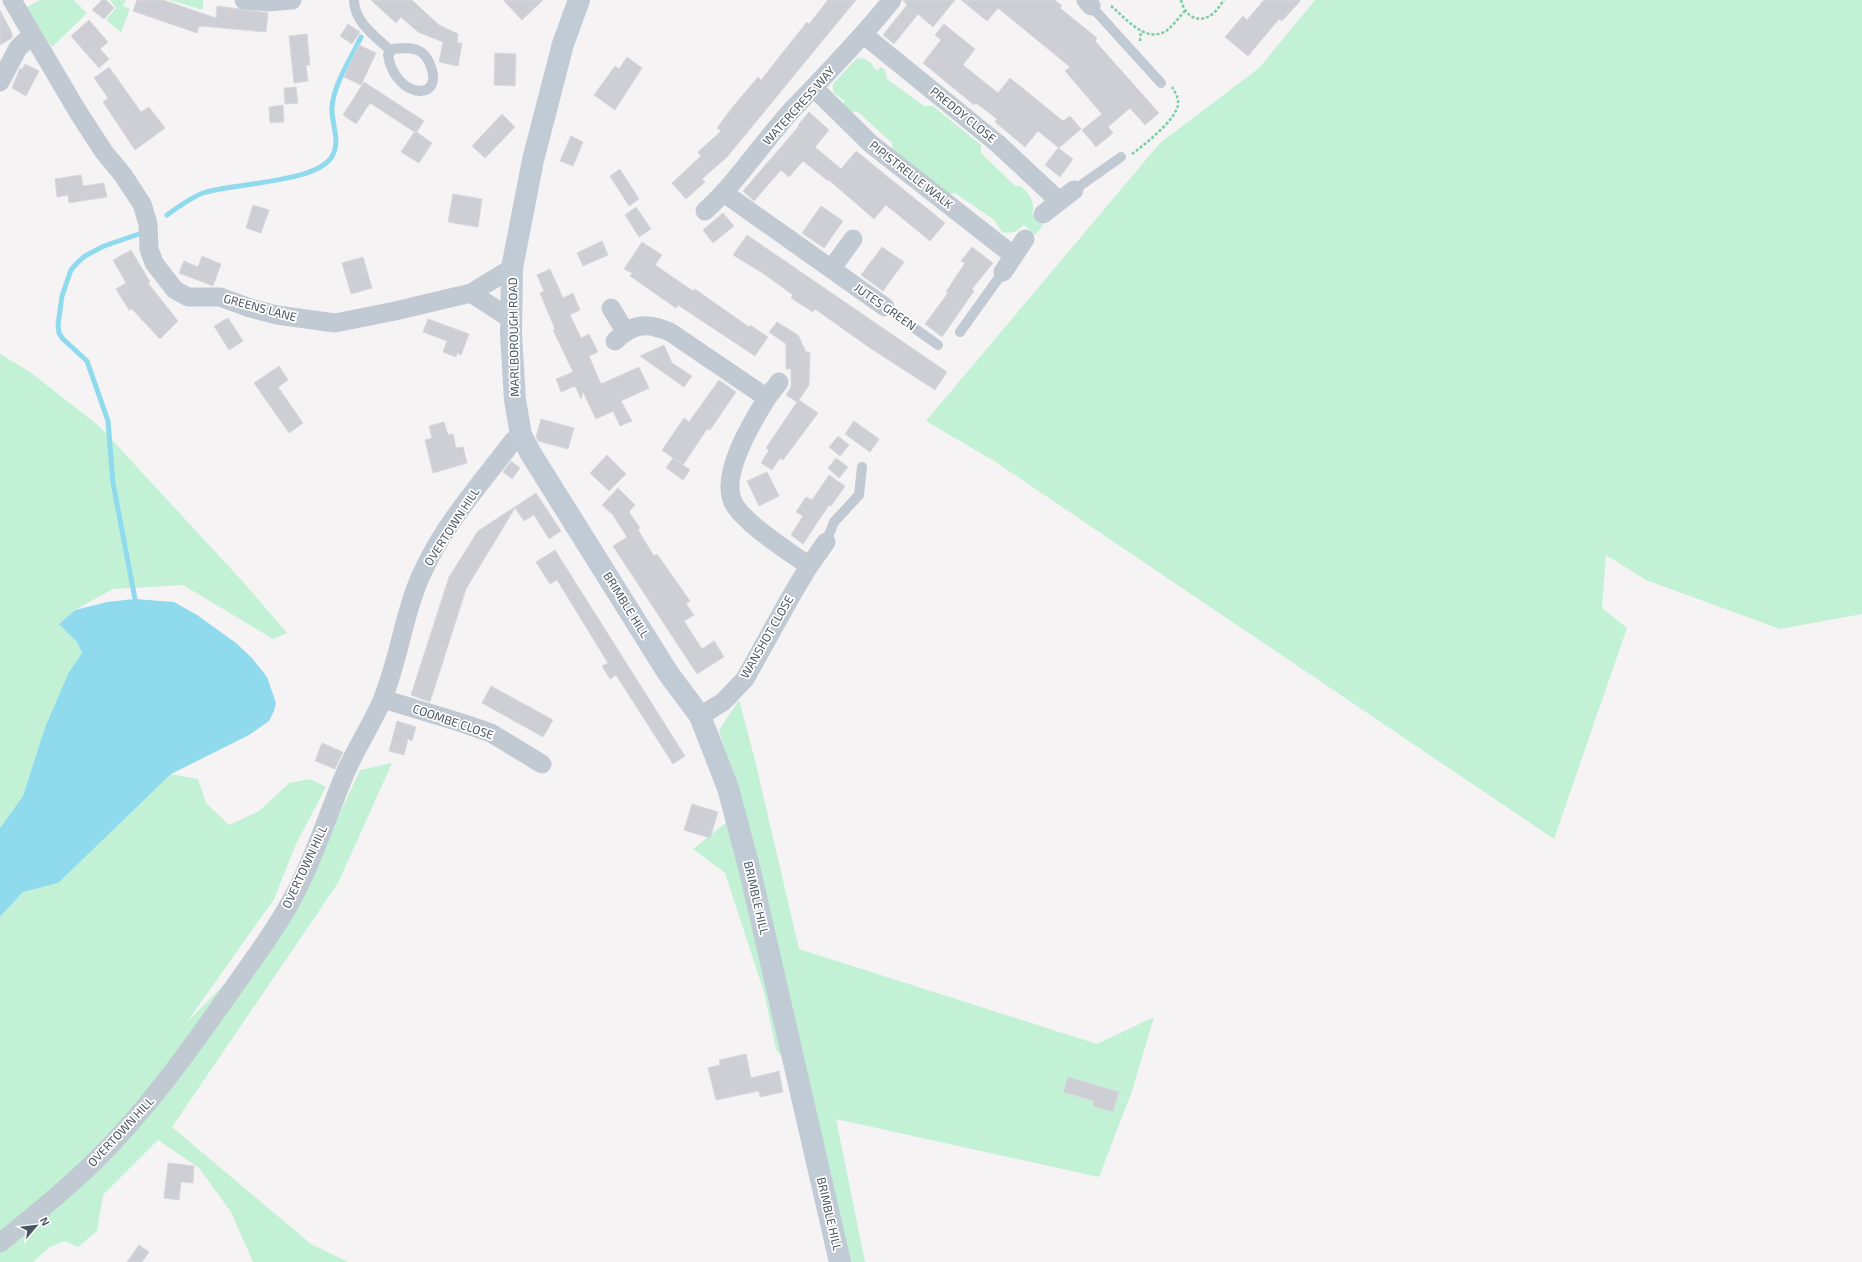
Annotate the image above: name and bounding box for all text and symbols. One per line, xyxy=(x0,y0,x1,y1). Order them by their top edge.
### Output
street label: WATERCRESS WAY xyxy=(759,63,837,147)
street label: PREDDY CLOSE xyxy=(928,83,999,145)
street label: PIPISTRELLE WALK xyxy=(867,137,956,211)
street label: MARLBOROUGH ROAD xyxy=(505,277,521,397)
street label: JUTES GREEN xyxy=(852,280,919,333)
street label: GREENS LANE xyxy=(222,291,299,324)
street label: OVERTOWN HILL xyxy=(421,485,482,568)
street label: BRIMBLE HILL xyxy=(601,569,653,640)
street label: WANSHOT CLOSE xyxy=(737,592,796,680)
street label: COOMBE CLOSE xyxy=(411,701,496,741)
street label: OVERTOWN HILL xyxy=(279,823,329,910)
street label: BRIMBLE HILL xyxy=(742,860,772,936)
street label: OVERTOWN HILL xyxy=(84,1094,156,1169)
street label: BRIMBLE HILL xyxy=(815,1176,845,1252)
north arrow xyxy=(16,1206,56,1246)
text: N xyxy=(38,1215,53,1228)

